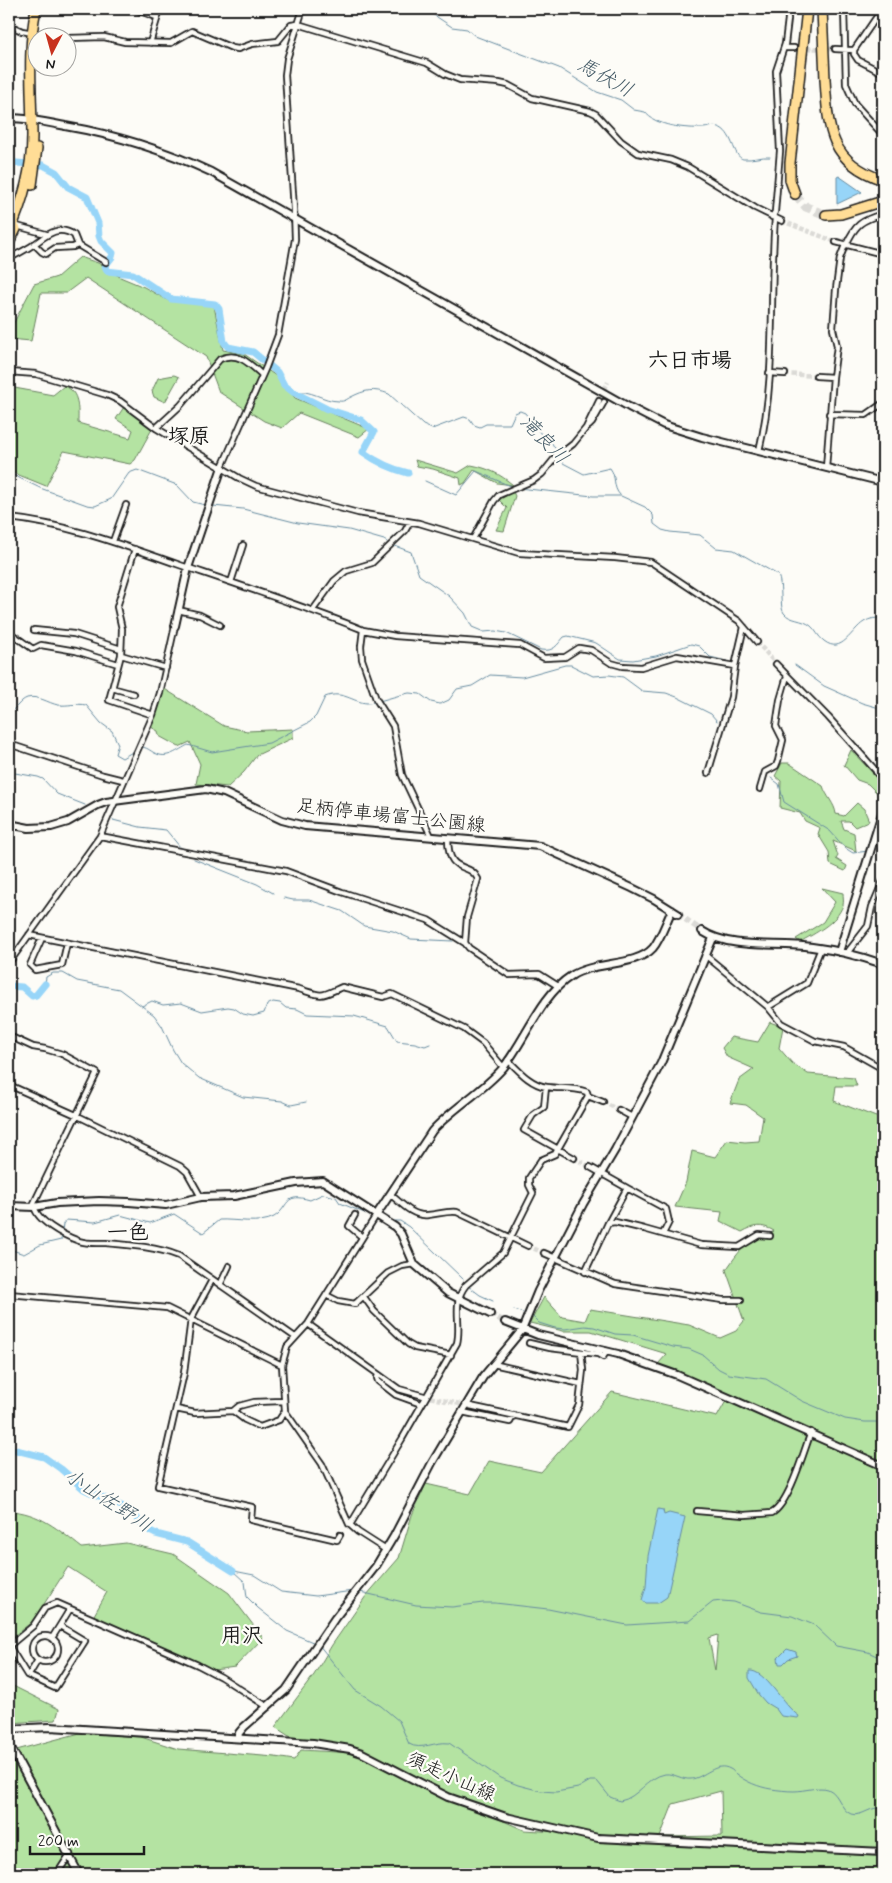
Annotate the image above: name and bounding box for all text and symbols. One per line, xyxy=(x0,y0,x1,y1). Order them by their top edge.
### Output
north arrow xyxy=(28,28,78,78)
water label: 馬伏川 xyxy=(572,52,638,104)
text: N xyxy=(45,54,56,73)
district label: 六日市場 xyxy=(648,347,732,375)
water label: 滝良川 xyxy=(513,409,575,471)
district label: 塚原 xyxy=(168,423,210,451)
street label: 足柄停車場富士公園線 xyxy=(295,794,487,838)
district label: 一色 xyxy=(107,1219,149,1247)
water label: 小山佐野川 xyxy=(59,1462,157,1540)
district label: 用沢 xyxy=(221,1622,263,1650)
street label: 須走小山線 xyxy=(403,1746,499,1808)
scale bar xyxy=(30,1823,144,1855)
text: 200 m xyxy=(38,1832,79,1852)

